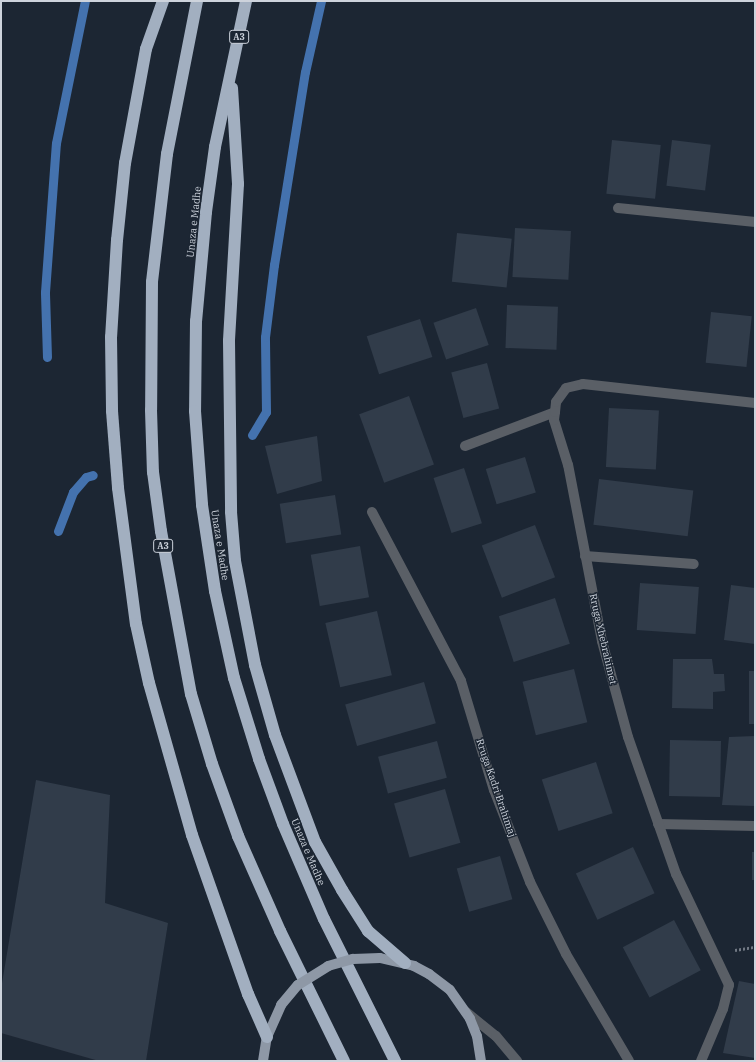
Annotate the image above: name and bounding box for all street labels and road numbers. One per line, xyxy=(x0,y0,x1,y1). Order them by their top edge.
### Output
road number: A3 xyxy=(229,30,249,44)
street label: Unaza e Madhe xyxy=(184,186,204,258)
street label: Unaza e Madhe xyxy=(208,509,232,581)
road number: A3 xyxy=(153,539,173,553)
street label: Rruga Xhebrahimet xyxy=(587,592,619,686)
street label: Rruga Kadri Brahimaj xyxy=(474,737,518,839)
street label: Unaza e Madhe xyxy=(288,817,328,887)

